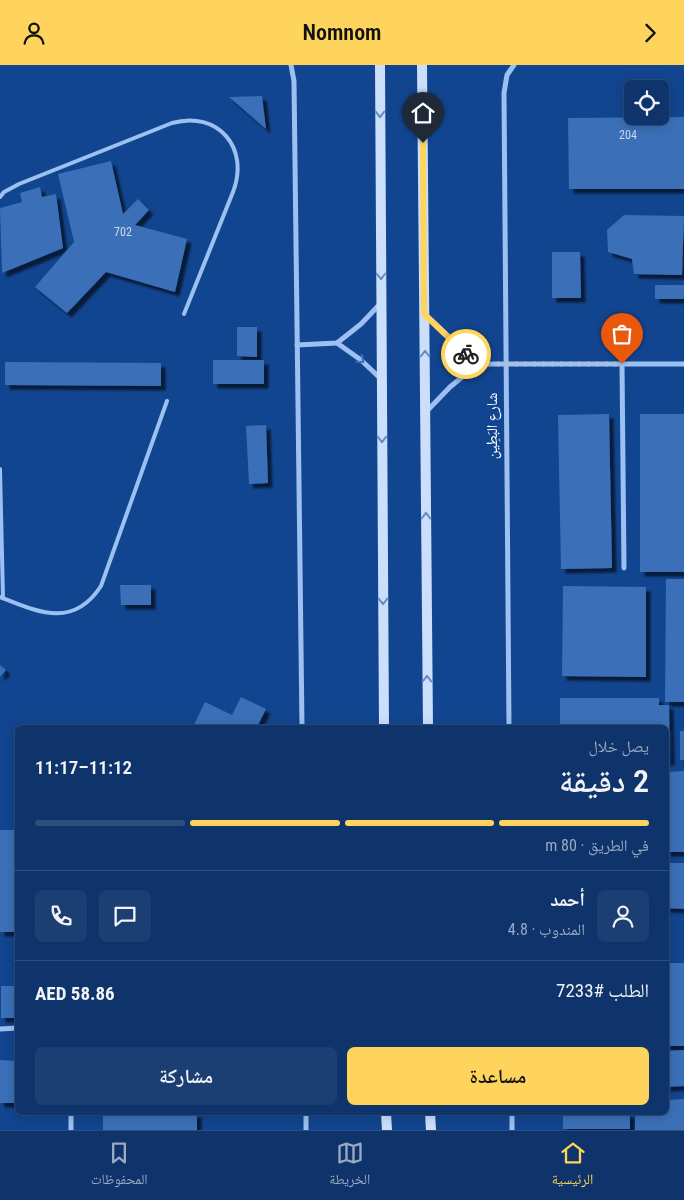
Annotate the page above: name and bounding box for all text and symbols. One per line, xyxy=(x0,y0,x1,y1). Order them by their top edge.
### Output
icon: person xyxy=(20,19,48,47)
icon: forward xyxy=(636,19,664,47)
text: Nomnom xyxy=(303,20,382,45)
map controls xyxy=(624,80,669,125)
button: locate xyxy=(624,80,669,125)
pin xyxy=(402,92,444,143)
icon: home xyxy=(409,99,437,127)
one-way arrow xyxy=(375,110,385,118)
house number: 204 xyxy=(619,128,637,142)
house number: 702 xyxy=(114,225,132,239)
one-way arrow xyxy=(376,272,386,280)
pin xyxy=(601,313,643,364)
icon: bag xyxy=(608,320,636,348)
courier xyxy=(441,329,491,379)
icon: bike xyxy=(452,340,480,368)
one-way arrow xyxy=(420,350,430,358)
one-way arrow xyxy=(355,355,364,364)
street label: شارع البَطِين xyxy=(483,393,502,459)
one-way arrow xyxy=(377,435,388,443)
one-way arrow xyxy=(421,512,431,520)
one-way arrow xyxy=(378,597,389,605)
one-way arrow xyxy=(422,675,432,682)
text: يصل خلال xyxy=(588,737,649,756)
text: 11:12–11:17 xyxy=(35,756,132,779)
text: 2 دقيقة xyxy=(559,762,649,800)
text: في الطريق · 80 m xyxy=(545,836,649,855)
text: أحمد xyxy=(550,888,585,911)
button: phone xyxy=(35,890,87,942)
button: chat xyxy=(99,890,151,942)
button: person xyxy=(597,890,649,942)
text: المندوب · 4.8 xyxy=(508,920,585,939)
text: الطلب #7233 xyxy=(556,979,649,1002)
text: AED 58.86 xyxy=(35,982,115,1005)
button: مشاركة xyxy=(35,1047,337,1105)
button: مساعدة xyxy=(347,1047,649,1105)
tab: المحفوظات xyxy=(91,1139,148,1193)
tab: الخريطة xyxy=(329,1139,370,1193)
tab: الرئيسية xyxy=(552,1139,593,1193)

